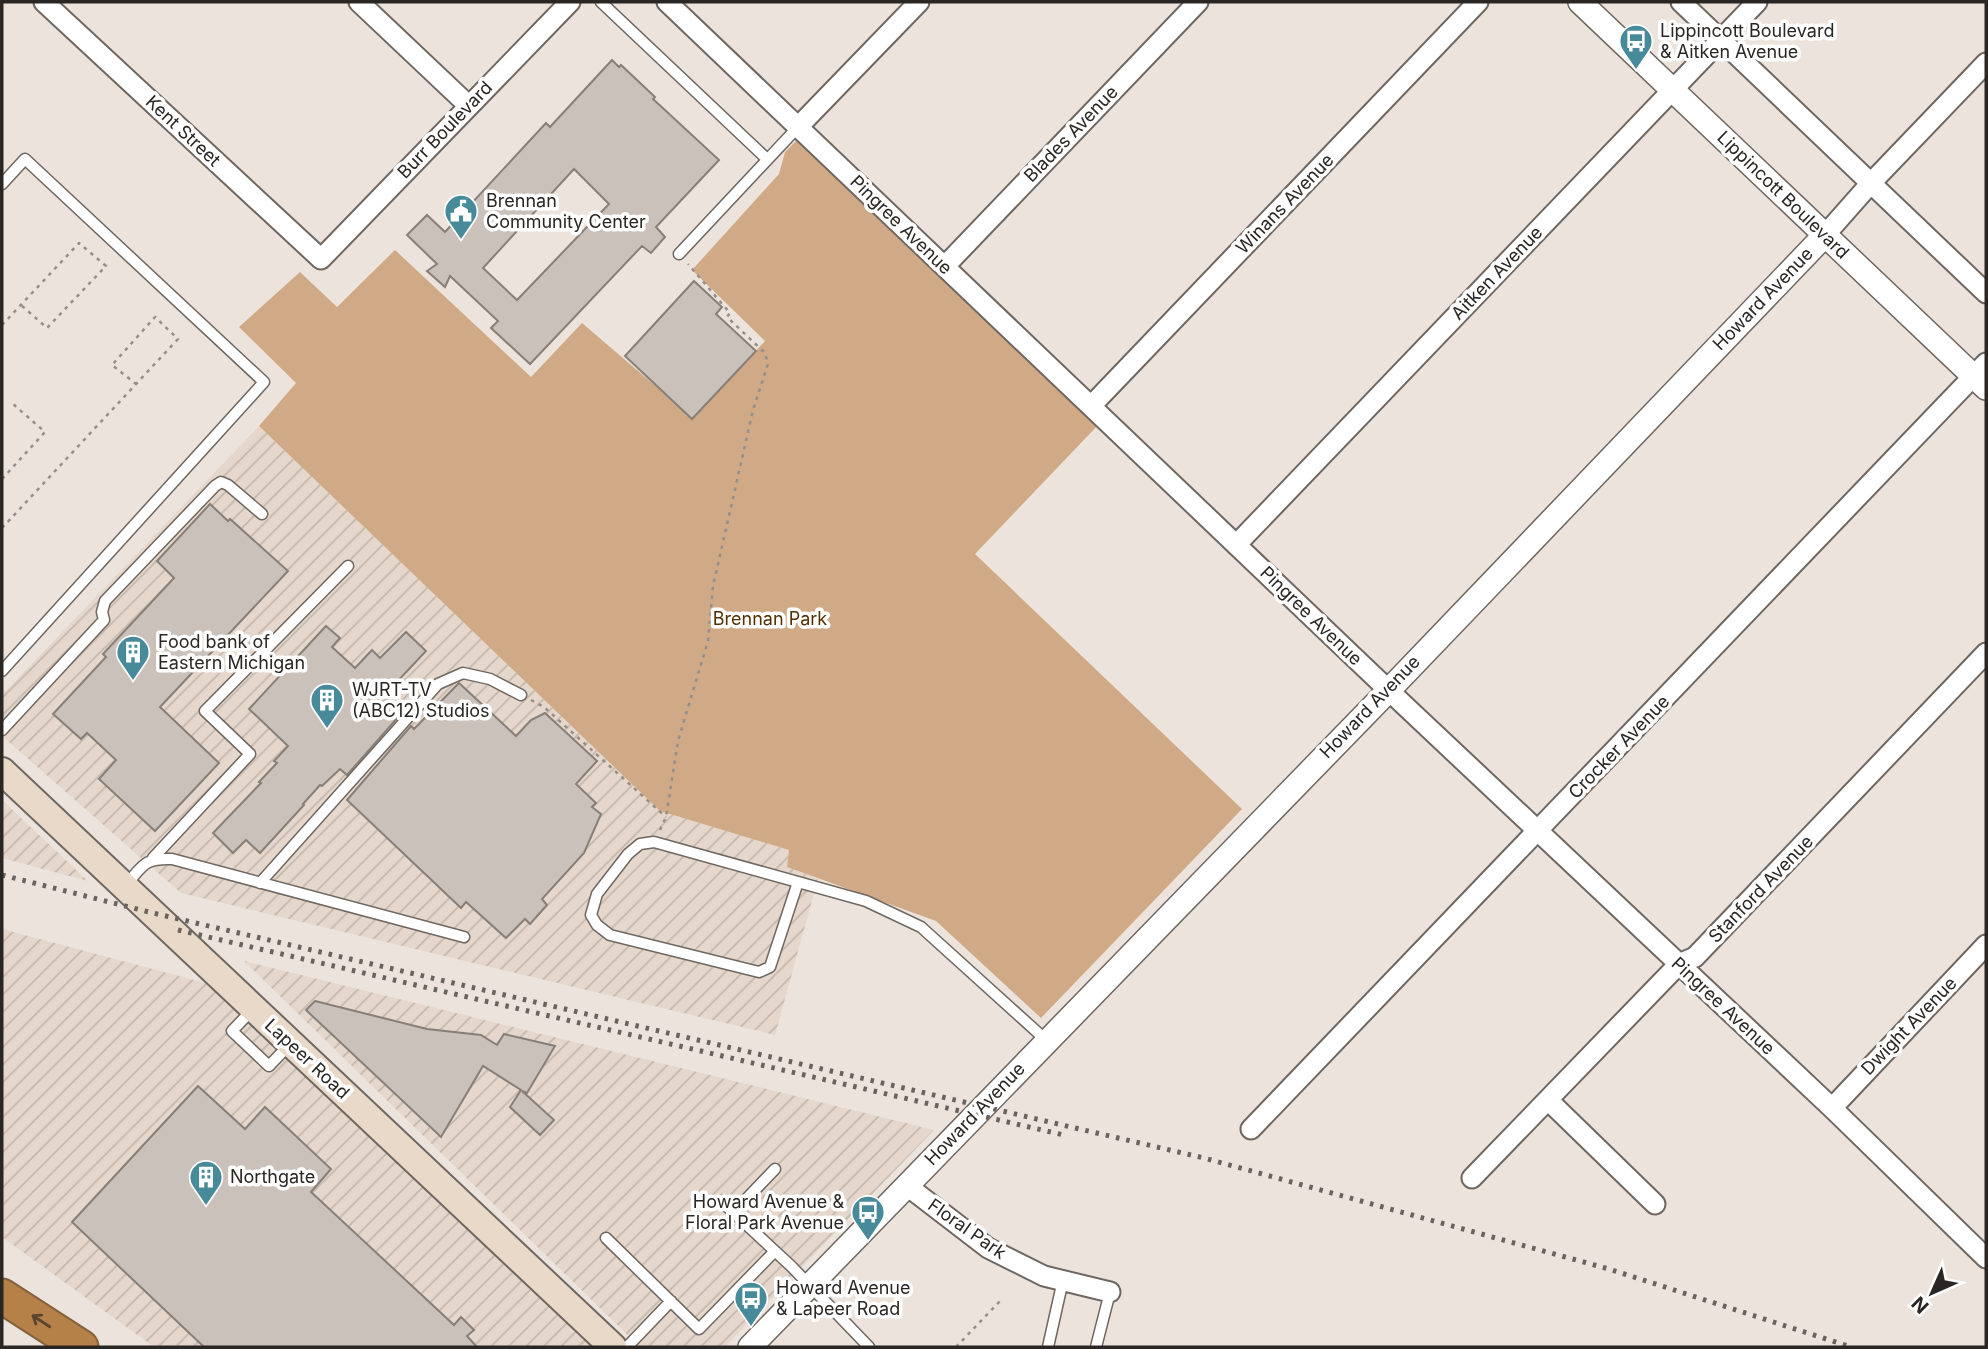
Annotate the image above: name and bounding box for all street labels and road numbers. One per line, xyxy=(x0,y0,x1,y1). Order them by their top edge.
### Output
street label: Burr Boulevard xyxy=(393,77,496,183)
street label: Blades Avenue xyxy=(1019,81,1122,186)
street label: Kent Street xyxy=(142,91,225,171)
street label: Lippincott Boulevard xyxy=(1713,127,1853,263)
street label: Winans Avenue xyxy=(1231,149,1338,258)
street label: Pingree Avenue xyxy=(846,171,957,278)
street label: Aitken Avenue xyxy=(1447,222,1546,324)
street label: Howard Avenue xyxy=(1708,243,1817,354)
street label: Pingree Avenue xyxy=(1256,562,1367,669)
street label: Howard Avenue xyxy=(1315,651,1424,762)
street label: Crocker Avenue xyxy=(1564,691,1673,803)
street label: Stanford Avenue xyxy=(1704,831,1817,947)
street label: Pingree Avenue xyxy=(1667,953,1779,1059)
street label: Dwight Avenue xyxy=(1857,972,1961,1079)
street label: Lapeer Road xyxy=(261,1014,354,1103)
street label: Howard Avenue xyxy=(920,1058,1029,1169)
street label: Floral Park xyxy=(924,1194,1011,1263)

